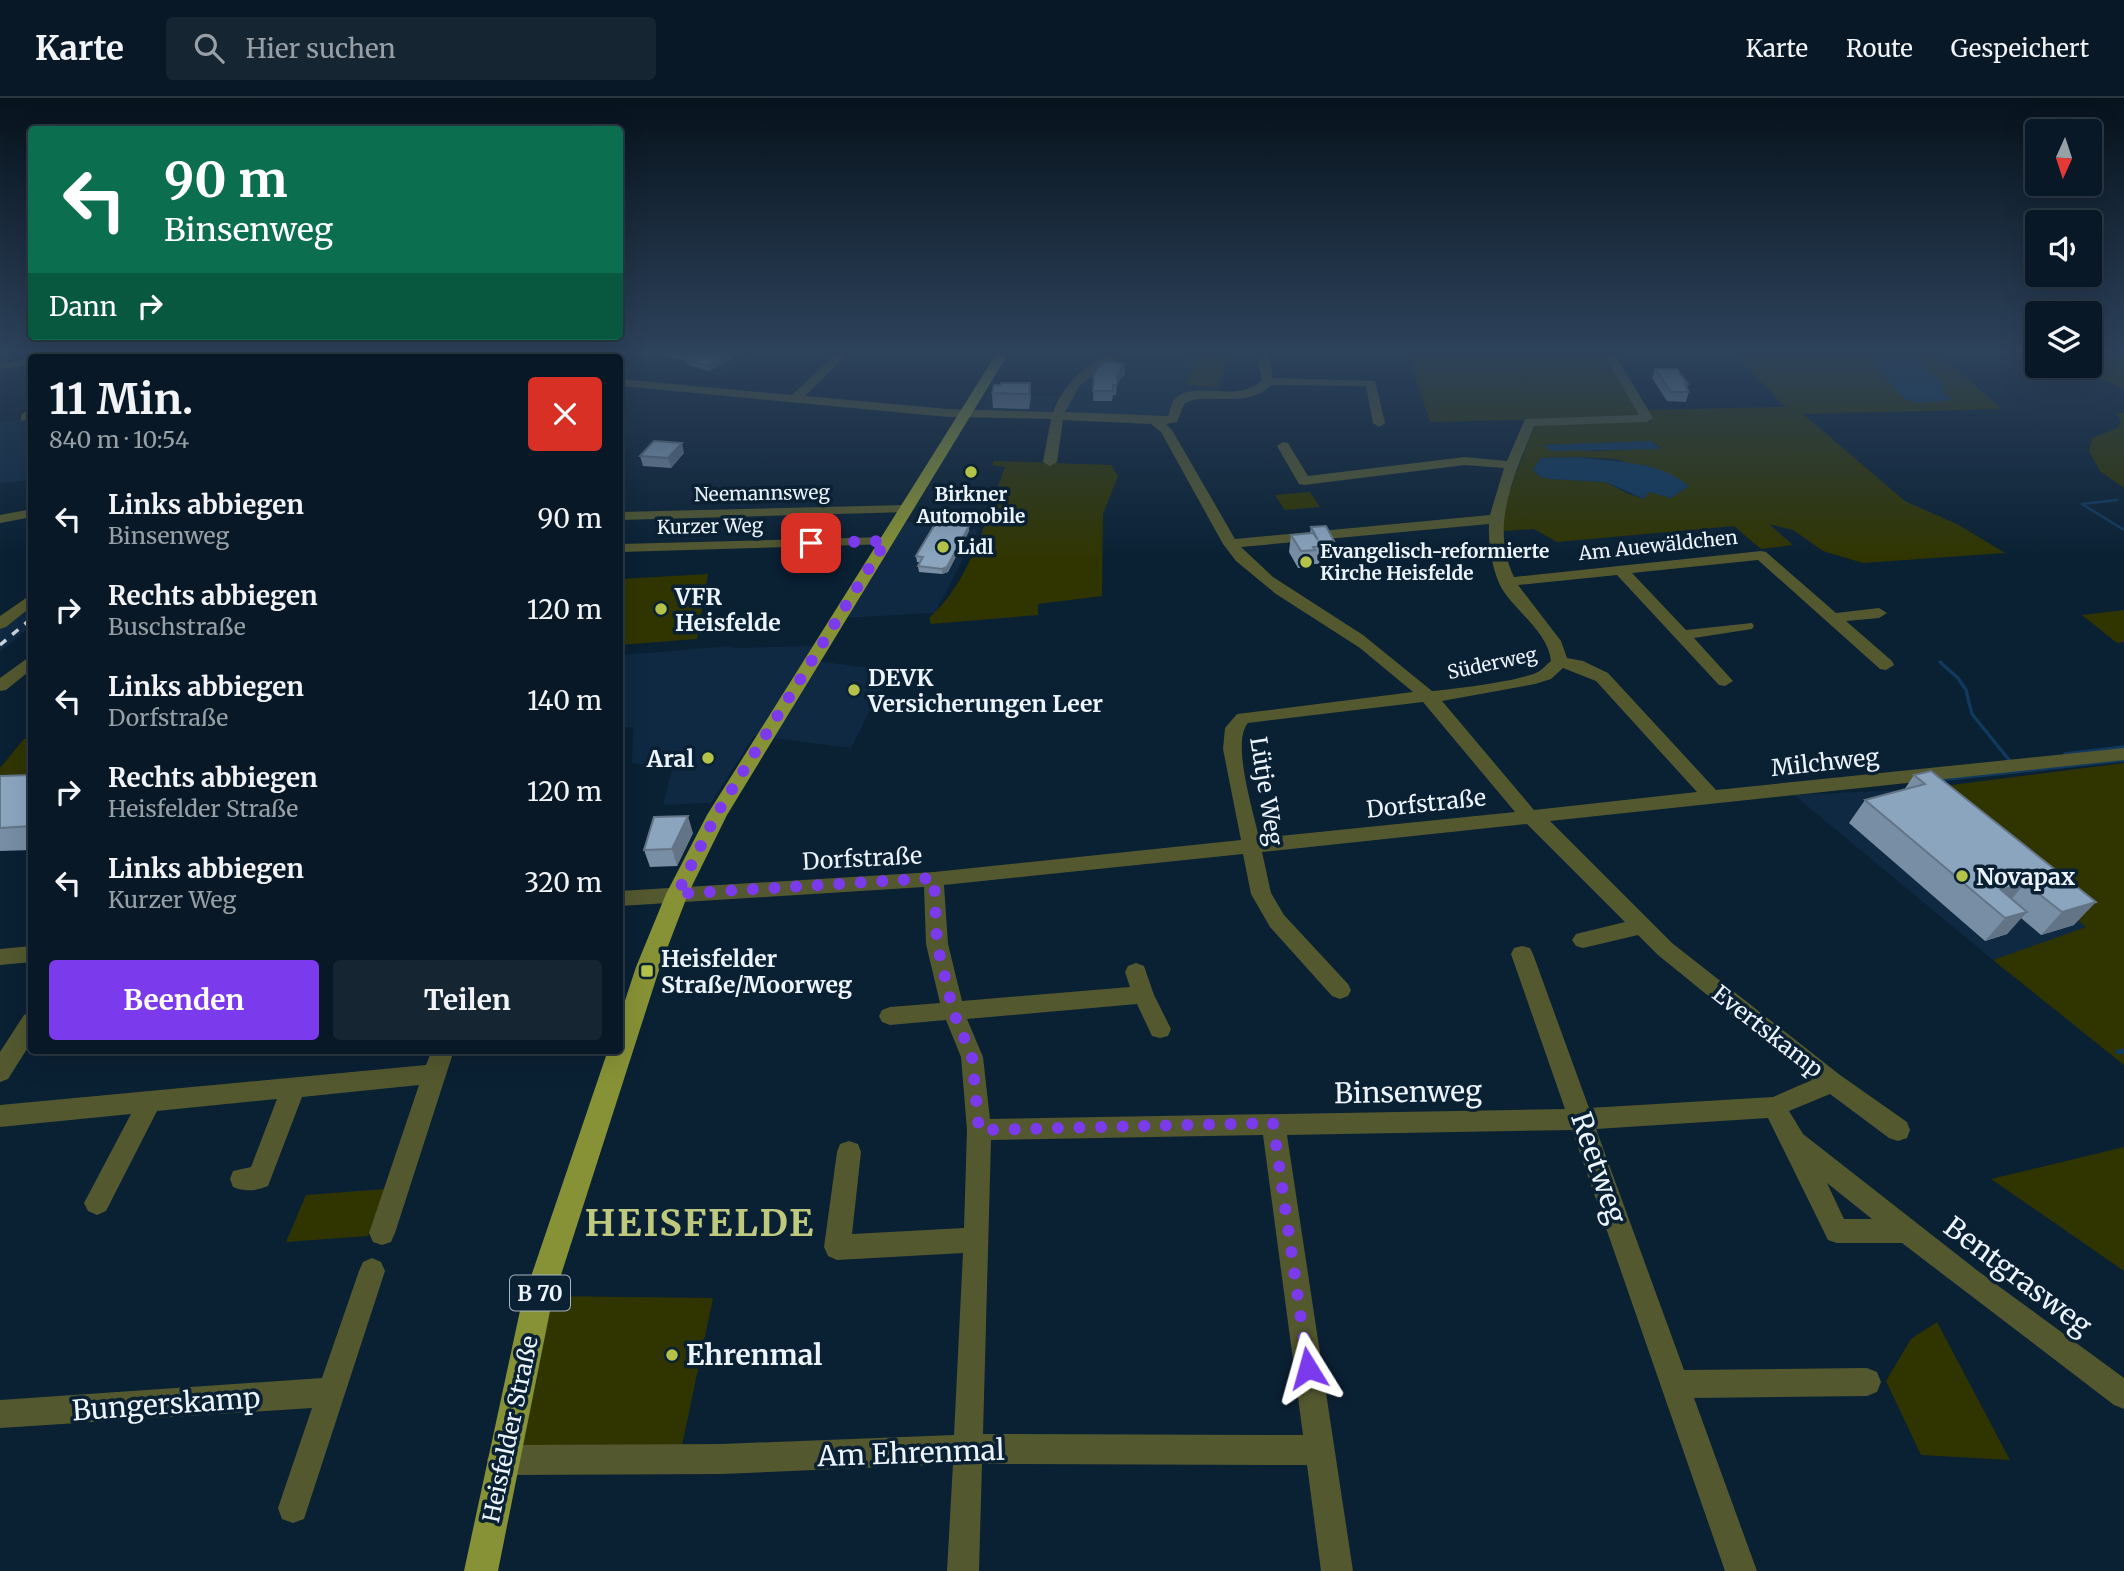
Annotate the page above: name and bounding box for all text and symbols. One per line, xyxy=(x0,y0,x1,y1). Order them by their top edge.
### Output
search box xyxy=(166,17,656,80)
text: Karte xyxy=(35,28,124,69)
icon: search xyxy=(190,29,228,67)
text: Hier suchen xyxy=(246,32,396,65)
text: Karte xyxy=(1746,33,1808,64)
text: Route xyxy=(1846,33,1913,64)
text: Gespeichert xyxy=(1951,33,2089,64)
north arrow xyxy=(2025,119,2102,196)
map controls xyxy=(2025,119,2102,378)
text: 90 m xyxy=(164,149,288,210)
icon: left xyxy=(49,154,140,245)
text: Binsenweg xyxy=(164,210,333,250)
button: sound xyxy=(2025,210,2102,287)
icon: right xyxy=(131,287,169,325)
text: Dann xyxy=(49,290,117,323)
button: layers xyxy=(2025,301,2102,378)
text: 11 Min. xyxy=(49,373,193,425)
button: close xyxy=(528,377,602,451)
text: 840 m · 10:54 xyxy=(49,425,189,454)
marker: Birkner Automobile xyxy=(963,464,979,480)
street label: Neemannsweg xyxy=(694,480,831,506)
place label: Birkner Automobile xyxy=(916,482,1025,528)
text: Links abbiegen xyxy=(108,488,304,521)
icon: left xyxy=(49,500,87,538)
text: 90 m xyxy=(538,502,602,535)
street label: Kurzer Weg xyxy=(657,513,764,539)
pin xyxy=(781,513,841,573)
text: Binsenweg xyxy=(108,521,230,550)
icon: arrive xyxy=(792,524,830,562)
street label: Am Auewäldchen xyxy=(1576,525,1739,565)
place label: Lidl xyxy=(957,535,993,559)
marker: Lidl xyxy=(935,539,951,555)
place label: Evangelisch-reformierte Kirche Heisfelde xyxy=(1320,539,1549,585)
marker: Evangelisch-reformierte Kirche Heisfelde xyxy=(1298,554,1314,570)
text: Rechts abbiegen xyxy=(108,579,318,612)
place label: VFR Heisfelde xyxy=(674,582,781,637)
icon: right xyxy=(49,591,87,629)
text: 120 m xyxy=(527,593,602,626)
marker: VFR Heisfelde xyxy=(653,601,669,617)
text: Buschstraße xyxy=(108,612,246,641)
street label: Süderweg xyxy=(1445,642,1539,684)
place label: DEVK Versicherungen Leer xyxy=(867,663,1103,718)
text: Links abbiegen xyxy=(108,670,304,703)
icon: left xyxy=(49,682,87,720)
marker: DEVK Versicherungen Leer xyxy=(846,682,862,698)
text: 140 m xyxy=(527,684,602,717)
text: Dorfstraße xyxy=(108,703,228,732)
street label: Lütje Weg xyxy=(1244,735,1290,847)
street label: Milchweg xyxy=(1769,742,1881,782)
place label: Aral xyxy=(646,744,695,773)
marker: Aral xyxy=(700,750,716,766)
text: Rechts abbiegen xyxy=(108,761,318,794)
icon: right xyxy=(49,773,87,811)
text: 120 m xyxy=(527,775,602,808)
street label: Dorfstraße xyxy=(1365,782,1487,824)
text: Heisfelder Straße xyxy=(108,794,298,823)
street label: Dorfstraße xyxy=(801,840,923,876)
text: Links abbiegen xyxy=(108,852,304,885)
place label: Novapax xyxy=(1976,862,2075,891)
icon: left xyxy=(49,864,87,902)
text: 320 m xyxy=(524,866,602,899)
marker: Novapax xyxy=(1954,868,1970,884)
text: Kurzer Weg xyxy=(108,885,237,914)
place label: Heisfelder Straße/Moorweg xyxy=(661,944,853,999)
button: Beenden xyxy=(49,960,319,1040)
button: Teilen xyxy=(333,960,602,1040)
marker: Heisfelder Straße/Moorweg xyxy=(639,963,655,979)
street label: Evertskamp xyxy=(1707,979,1829,1083)
street label: Binsenweg xyxy=(1334,1073,1482,1111)
street label: Reetweg xyxy=(1563,1107,1635,1229)
district label: HEISFELDE xyxy=(585,1200,815,1246)
street label: Bentgrasweg xyxy=(1937,1209,2099,1343)
road number: B 70 xyxy=(510,1276,570,1310)
position arrow xyxy=(1271,1331,1345,1405)
street label: Heisfelder Straße xyxy=(476,1333,544,1525)
place label: Ehrenmal xyxy=(686,1337,822,1373)
marker: Ehrenmal xyxy=(664,1347,680,1363)
street label: Bungerskamp xyxy=(71,1379,261,1429)
street label: Am Ehrenmal xyxy=(816,1432,1005,1474)

